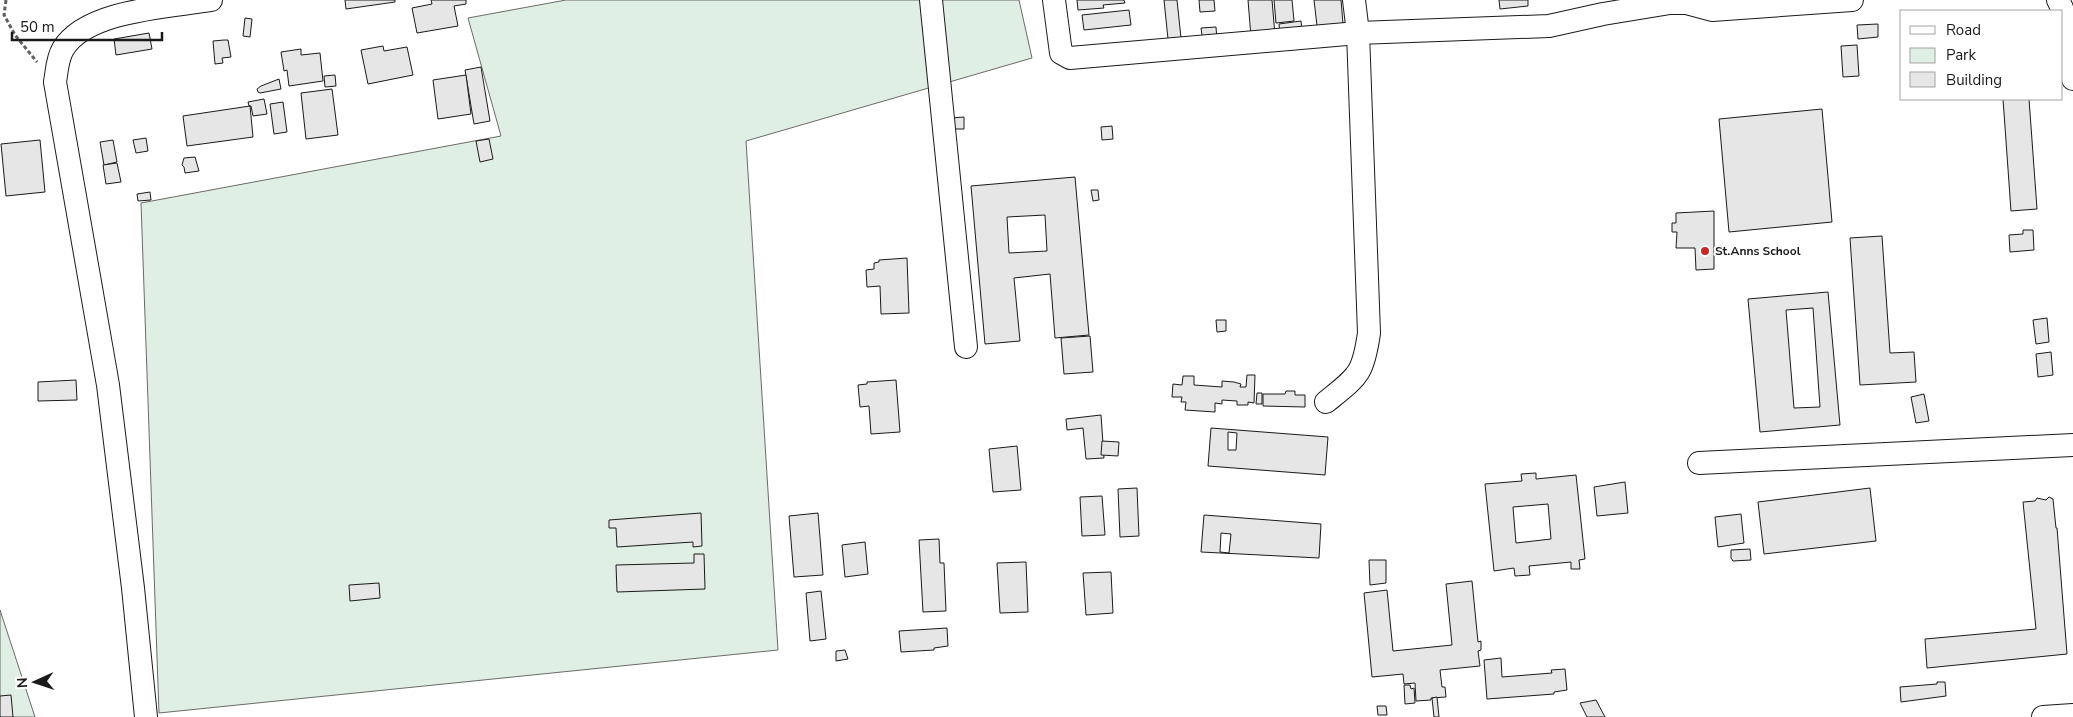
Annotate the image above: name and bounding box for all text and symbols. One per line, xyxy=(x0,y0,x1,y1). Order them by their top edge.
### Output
scale bar xyxy=(12,10,162,42)
legend xyxy=(1900,10,2063,100)
text: 50 m xyxy=(20,17,55,37)
text: Road xyxy=(1946,20,1981,40)
text: Park xyxy=(1946,45,1976,65)
text: Building xyxy=(1946,70,2002,90)
place label: St.Anns School xyxy=(1715,243,1801,259)
marker: St.Anns School xyxy=(1699,245,1711,257)
north arrow xyxy=(10,657,60,707)
text: N xyxy=(13,677,32,688)

